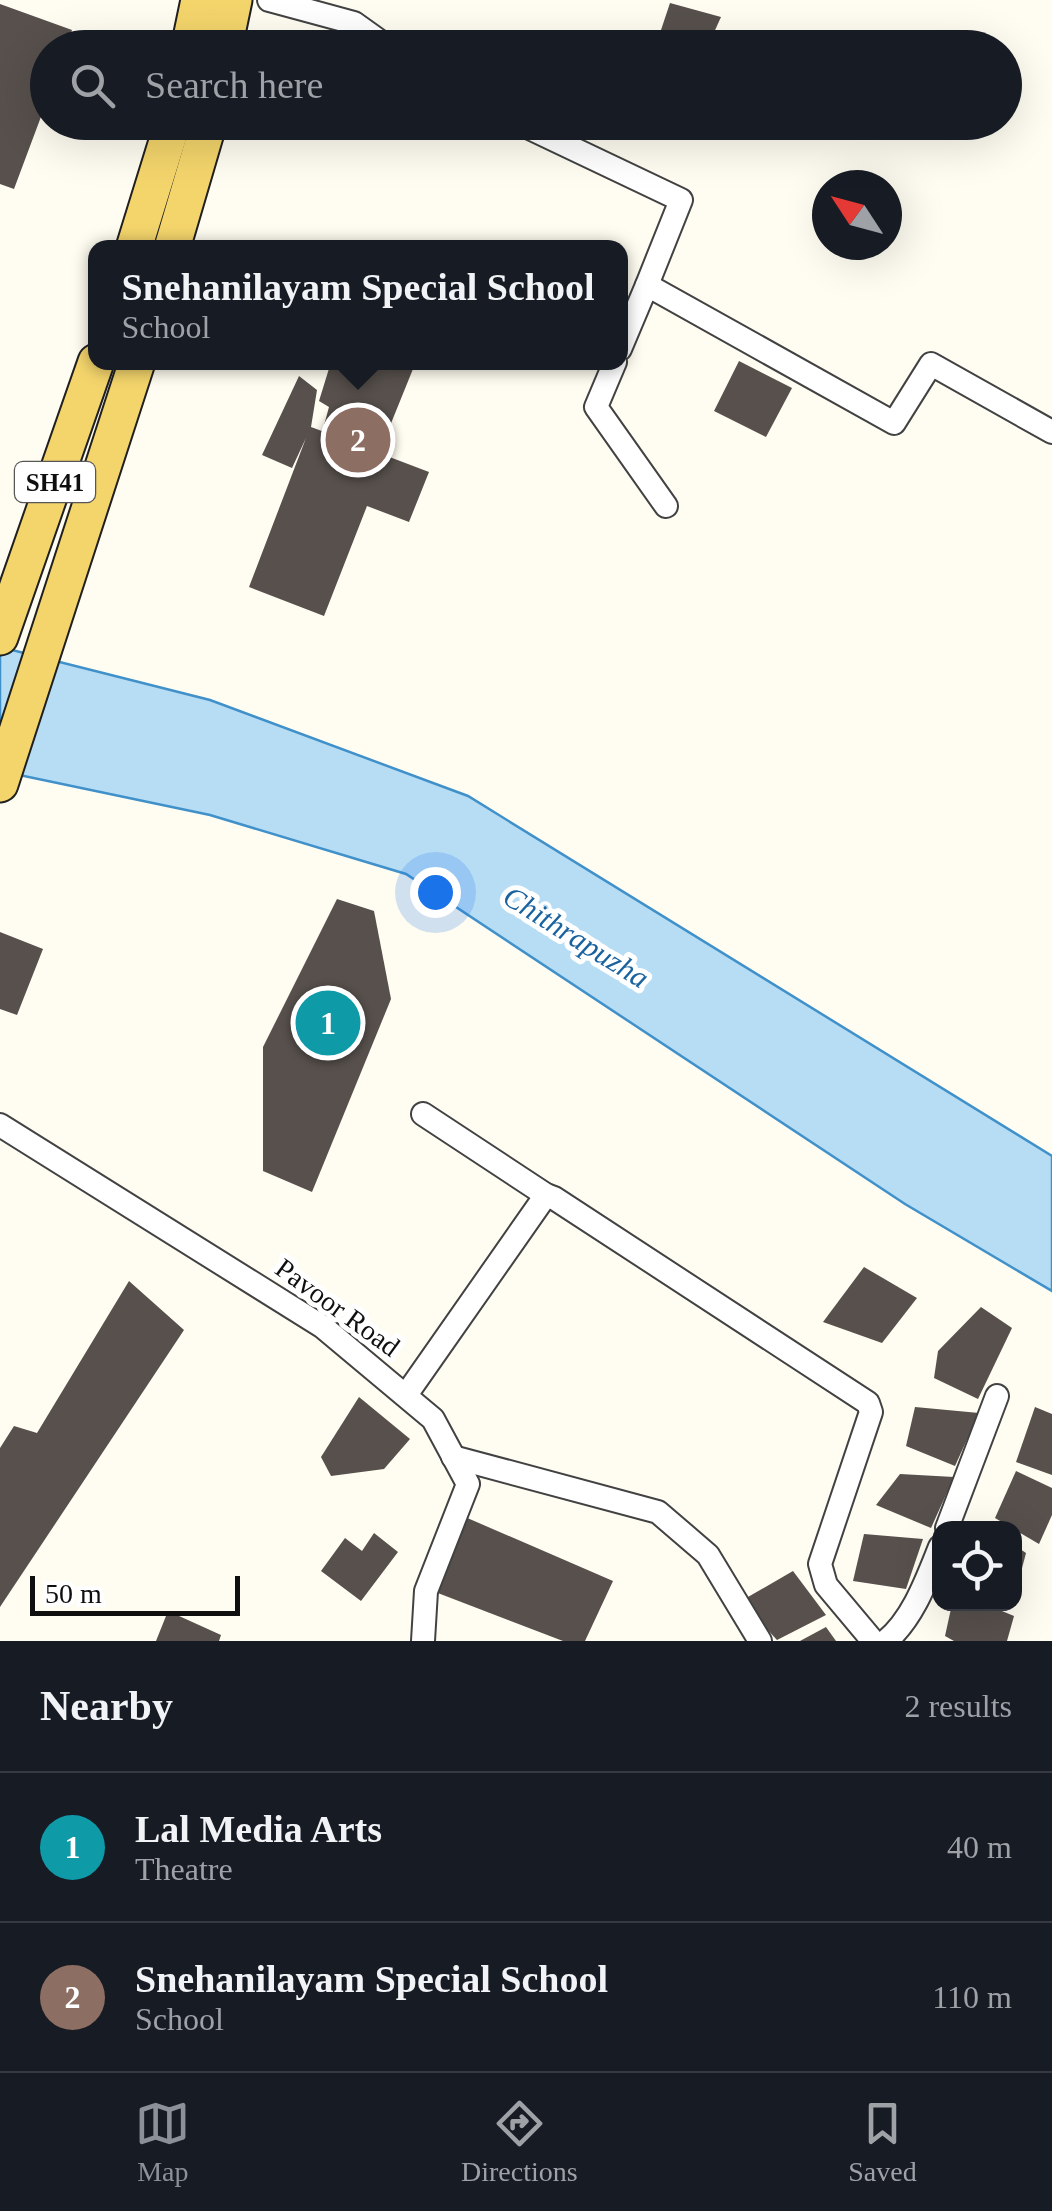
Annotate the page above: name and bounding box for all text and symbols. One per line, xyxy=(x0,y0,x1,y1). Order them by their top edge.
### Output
search box xyxy=(30,30,1022,140)
icon: search xyxy=(65,58,120,113)
text: Search here xyxy=(145,64,323,106)
north arrow xyxy=(812,170,902,260)
popup xyxy=(88,240,628,370)
text: Snehanilayam Special School xyxy=(122,266,594,308)
text: School xyxy=(122,309,210,345)
pin: 2 xyxy=(326,402,390,478)
road number: SH41 xyxy=(15,462,95,502)
your location xyxy=(410,867,461,918)
water label: Chithrapuzha xyxy=(498,879,655,994)
pin: 1 xyxy=(296,986,360,1060)
street label: Pavoor Road xyxy=(270,1252,406,1363)
map controls xyxy=(932,1521,1022,1611)
button: locate xyxy=(932,1521,1022,1611)
scale bar xyxy=(30,1571,240,1616)
text: 50 m xyxy=(45,1578,102,1609)
text: Nearby xyxy=(40,1683,173,1729)
text: 2 results xyxy=(904,1688,1012,1724)
text: Lal Media Arts xyxy=(135,1808,382,1850)
text: 1 xyxy=(65,1829,81,1865)
text: 40 m xyxy=(947,1829,1012,1865)
text: Theatre xyxy=(135,1851,233,1887)
text: Snehanilayam Special School xyxy=(135,1958,608,2000)
text: 2 xyxy=(65,1979,81,2015)
text: 110 m xyxy=(932,1979,1012,2015)
text: School xyxy=(135,2001,224,2037)
tab: Map xyxy=(135,2096,190,2188)
tab: Directions xyxy=(461,2096,578,2188)
tab: Saved xyxy=(848,2096,917,2188)

